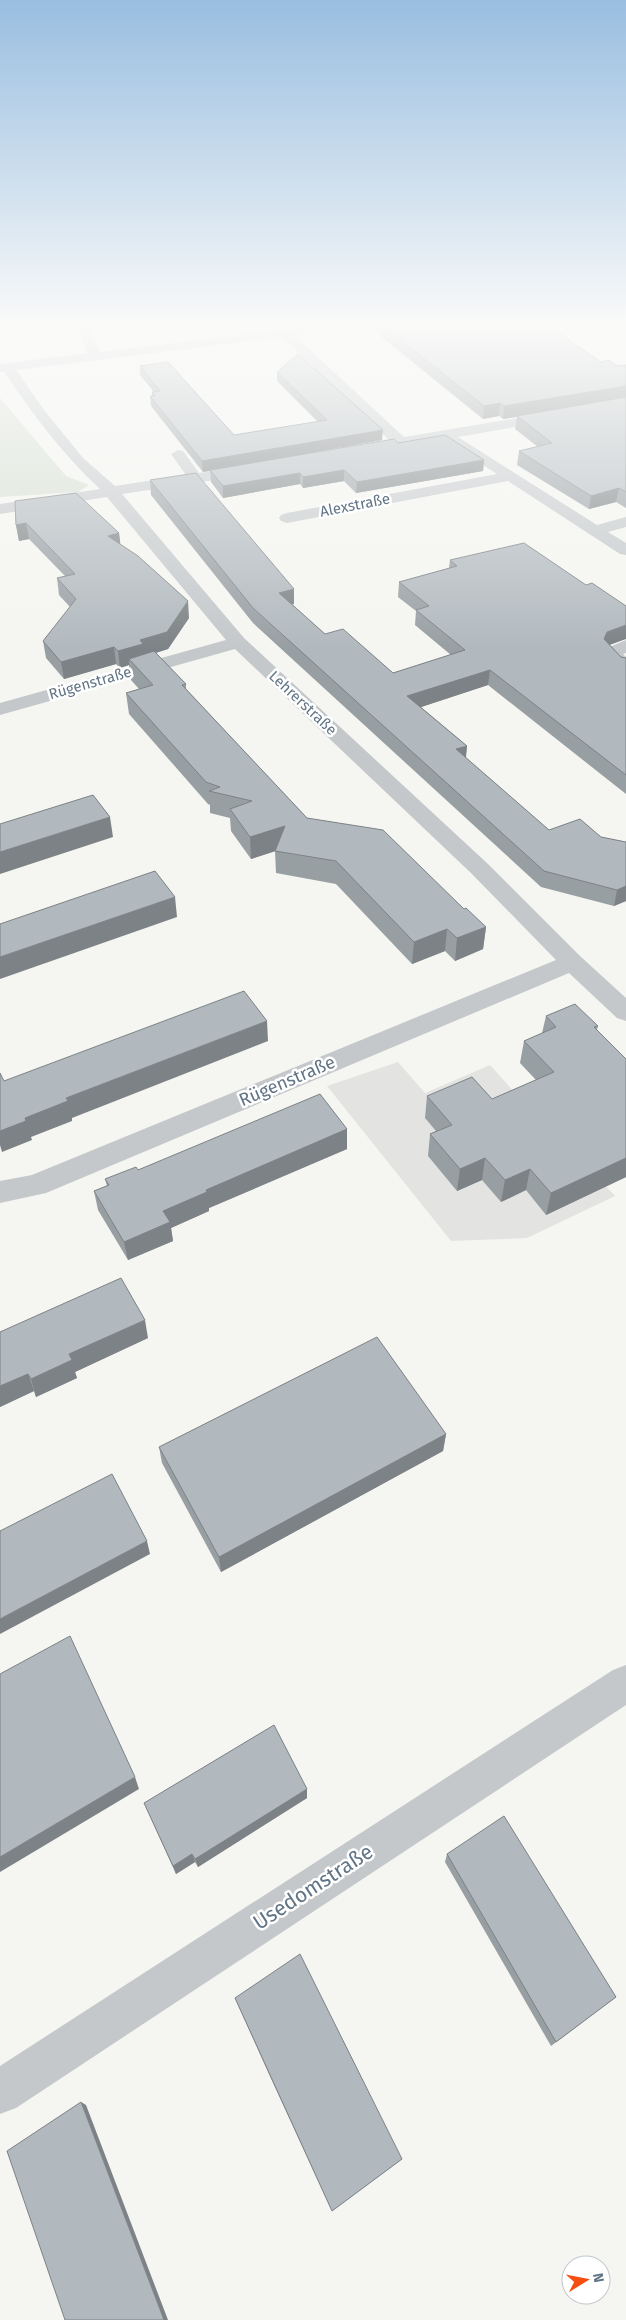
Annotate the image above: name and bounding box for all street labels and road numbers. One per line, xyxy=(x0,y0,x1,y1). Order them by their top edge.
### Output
street label: Alexstraße xyxy=(318,489,392,521)
street label: Rügenstraße xyxy=(47,663,133,703)
street label: Lehrerstraße xyxy=(265,667,341,739)
street label: Rügenstraße xyxy=(236,1051,338,1111)
street label: Usedomstraße xyxy=(248,1839,378,1935)

